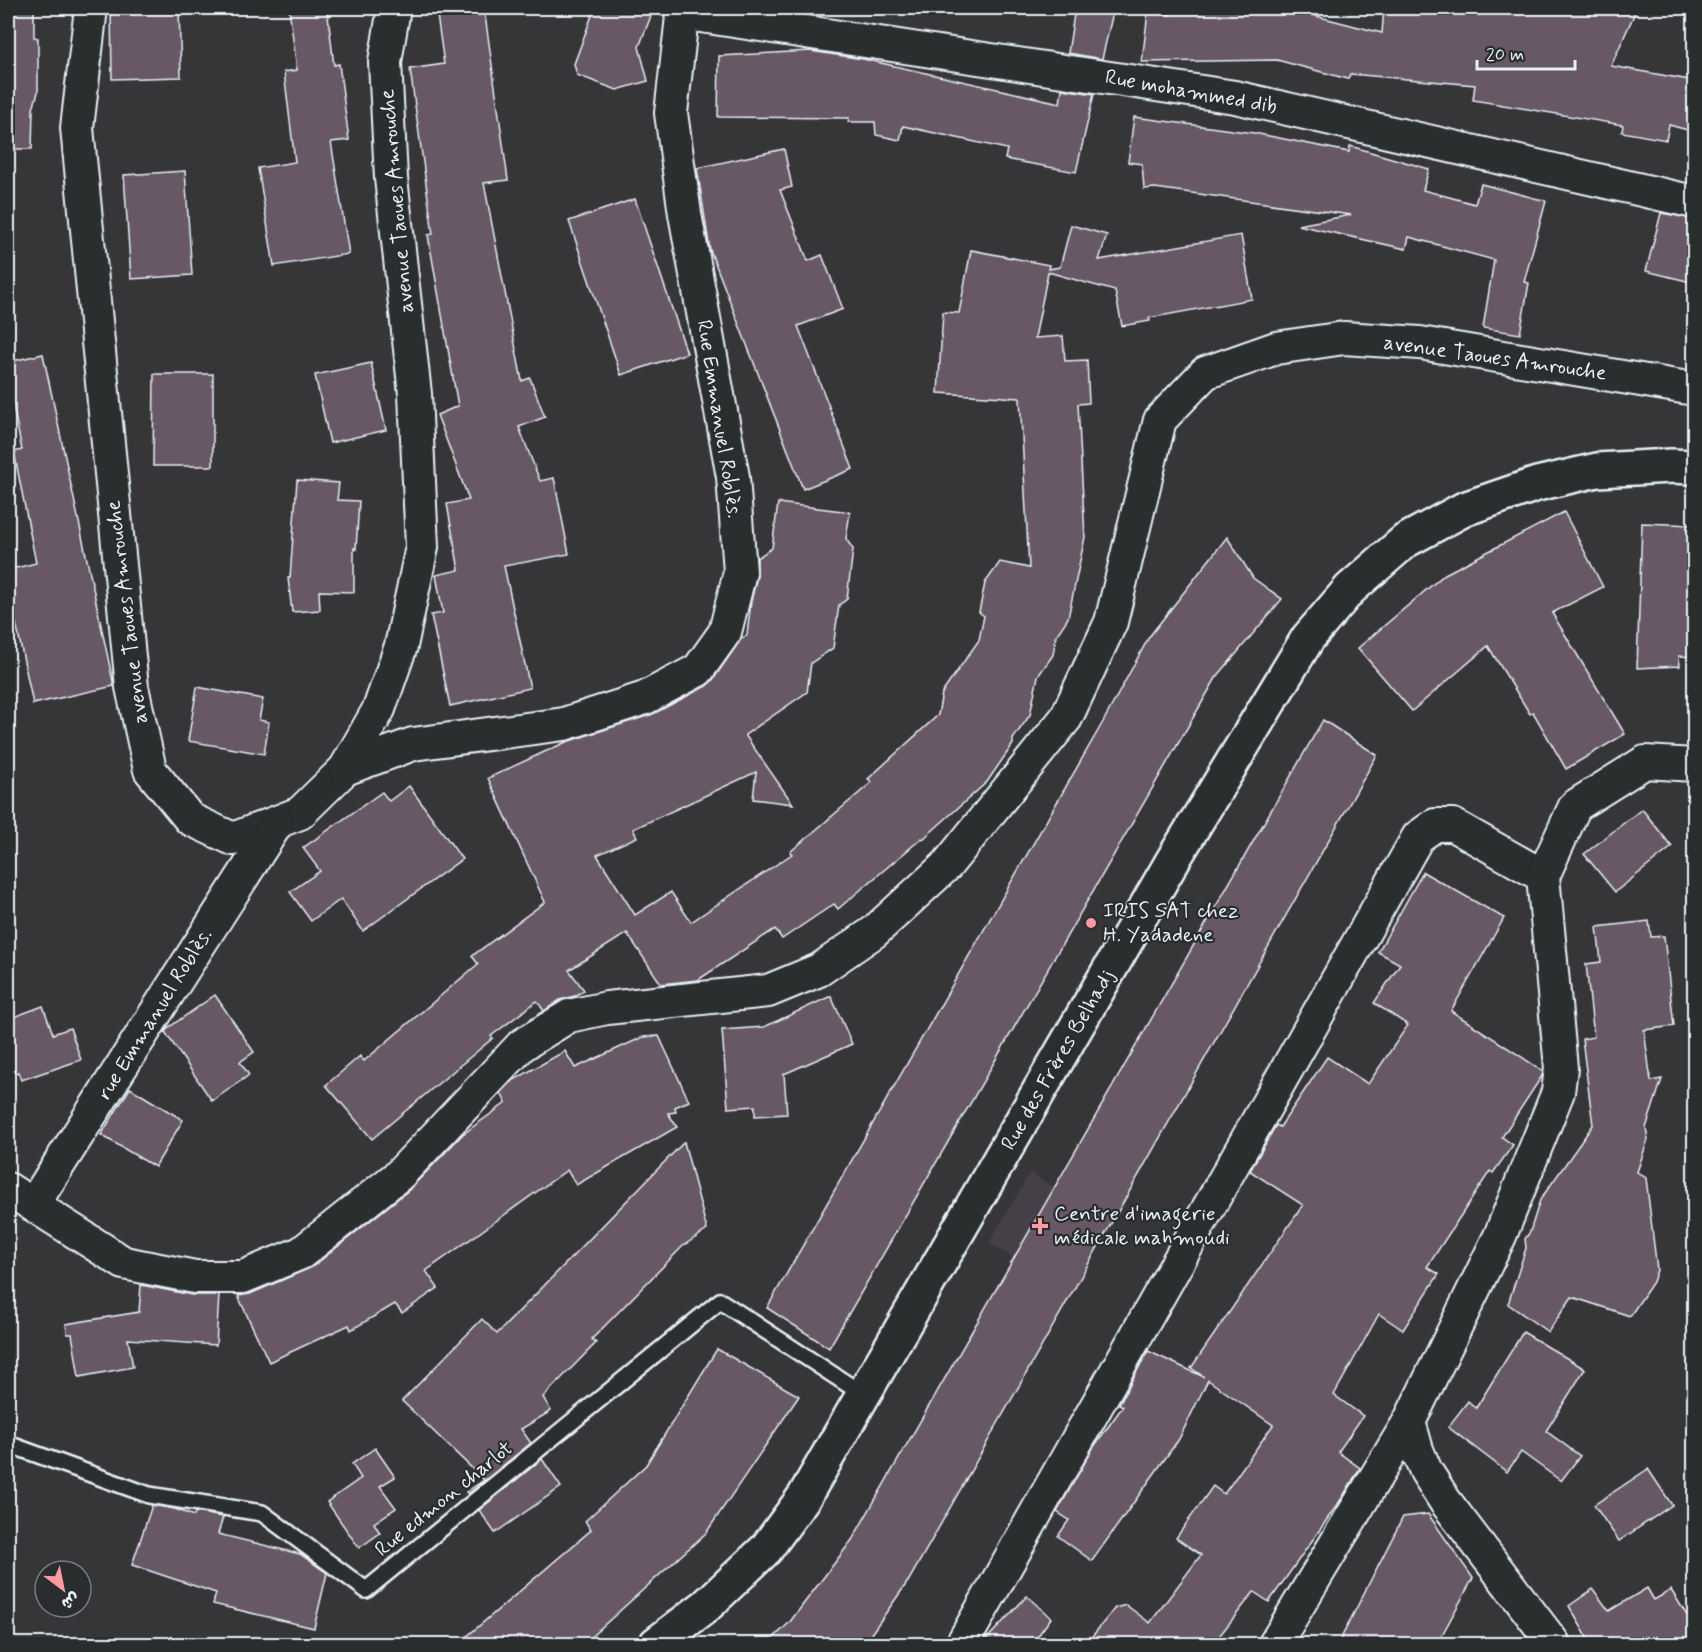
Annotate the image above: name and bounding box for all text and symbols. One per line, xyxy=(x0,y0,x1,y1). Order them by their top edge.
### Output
scale bar xyxy=(1477,33,1574,71)
text: 20 m xyxy=(1486,43,1524,67)
street label: Rue mohammed dib xyxy=(1103,63,1279,121)
street label: avenue Taoues Amrouche xyxy=(373,88,421,314)
street label: Rue Emmanuel Roblès. xyxy=(689,318,749,520)
street label: avenue Taoues Amrouche xyxy=(1382,329,1608,387)
street label: avenue Taoues Amrouche xyxy=(99,499,155,725)
place label: IRIS SAT chez H. Yadadene xyxy=(1103,897,1239,949)
marker: IRIS SAT chez H. Yadadene xyxy=(1084,916,1098,930)
street label: rue Emmanuel Roblès. xyxy=(91,923,219,1105)
street label: Rue des Frères Belhadj xyxy=(995,964,1121,1156)
place label: Centre d'imagerie médicale mahmoudi xyxy=(1054,1200,1230,1252)
marker: Centre d'imagerie médicale mahmoudi xyxy=(1031,1217,1049,1235)
street label: Rue edmon charlot xyxy=(369,1435,519,1563)
north arrow xyxy=(33,1559,93,1619)
text: ش xyxy=(57,1587,83,1614)

